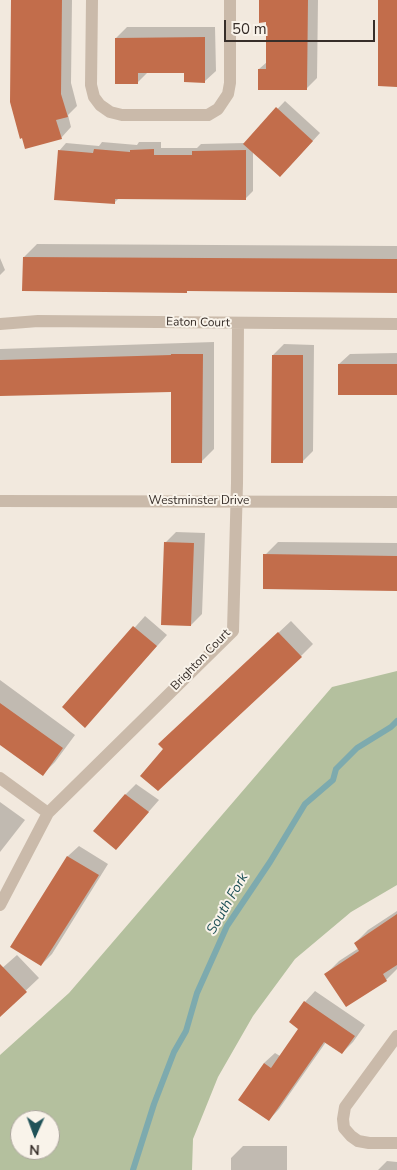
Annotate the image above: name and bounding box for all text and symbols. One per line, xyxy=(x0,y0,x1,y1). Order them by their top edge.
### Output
scale bar xyxy=(227,10,378,42)
text: 50 m xyxy=(232,19,267,39)
street label: Eaton Court xyxy=(166,315,230,331)
street label: Westminster Drive xyxy=(149,494,249,508)
street label: Brighton Court xyxy=(168,626,234,694)
water label: South Fork xyxy=(204,870,252,938)
north arrow xyxy=(10,1110,60,1160)
text: N xyxy=(29,1140,40,1159)

